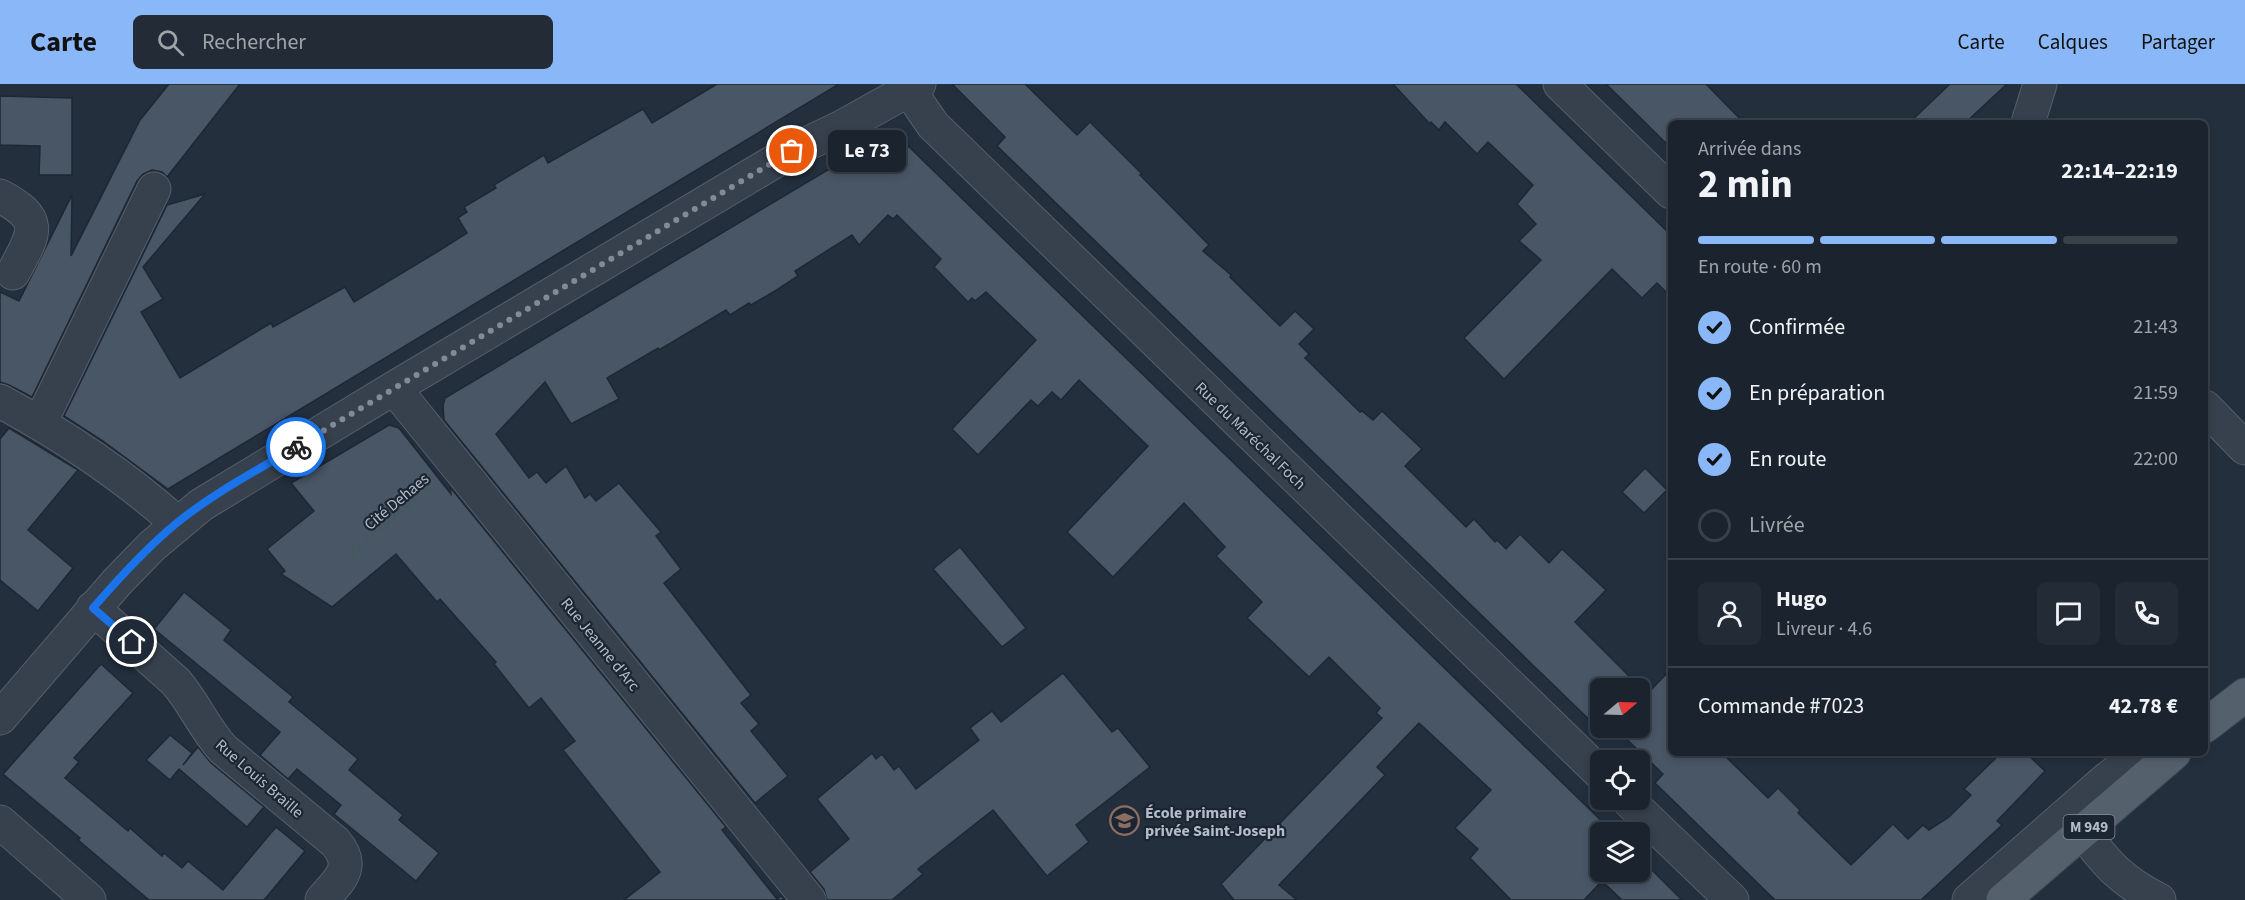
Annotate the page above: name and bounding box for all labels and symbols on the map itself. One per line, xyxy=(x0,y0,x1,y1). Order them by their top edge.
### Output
pin xyxy=(766,125,817,176)
callout: Le 73 xyxy=(828,130,906,172)
street label: Rue du Maréchal Foch xyxy=(1190,377,1311,495)
courier xyxy=(266,417,326,477)
street label: Cité Dehaes xyxy=(359,468,434,535)
street label: Rue Jeanne d'Arc xyxy=(556,593,645,696)
pin xyxy=(106,616,157,667)
north arrow xyxy=(1590,678,1650,738)
street label: Rue Louis Braille xyxy=(210,734,308,823)
place label: École primaire privée Saint-Joseph xyxy=(1145,802,1285,842)
school or university icon: École primaire privée Saint-Joseph xyxy=(1108,805,1140,837)
road number: M 949 xyxy=(2064,815,2114,839)

